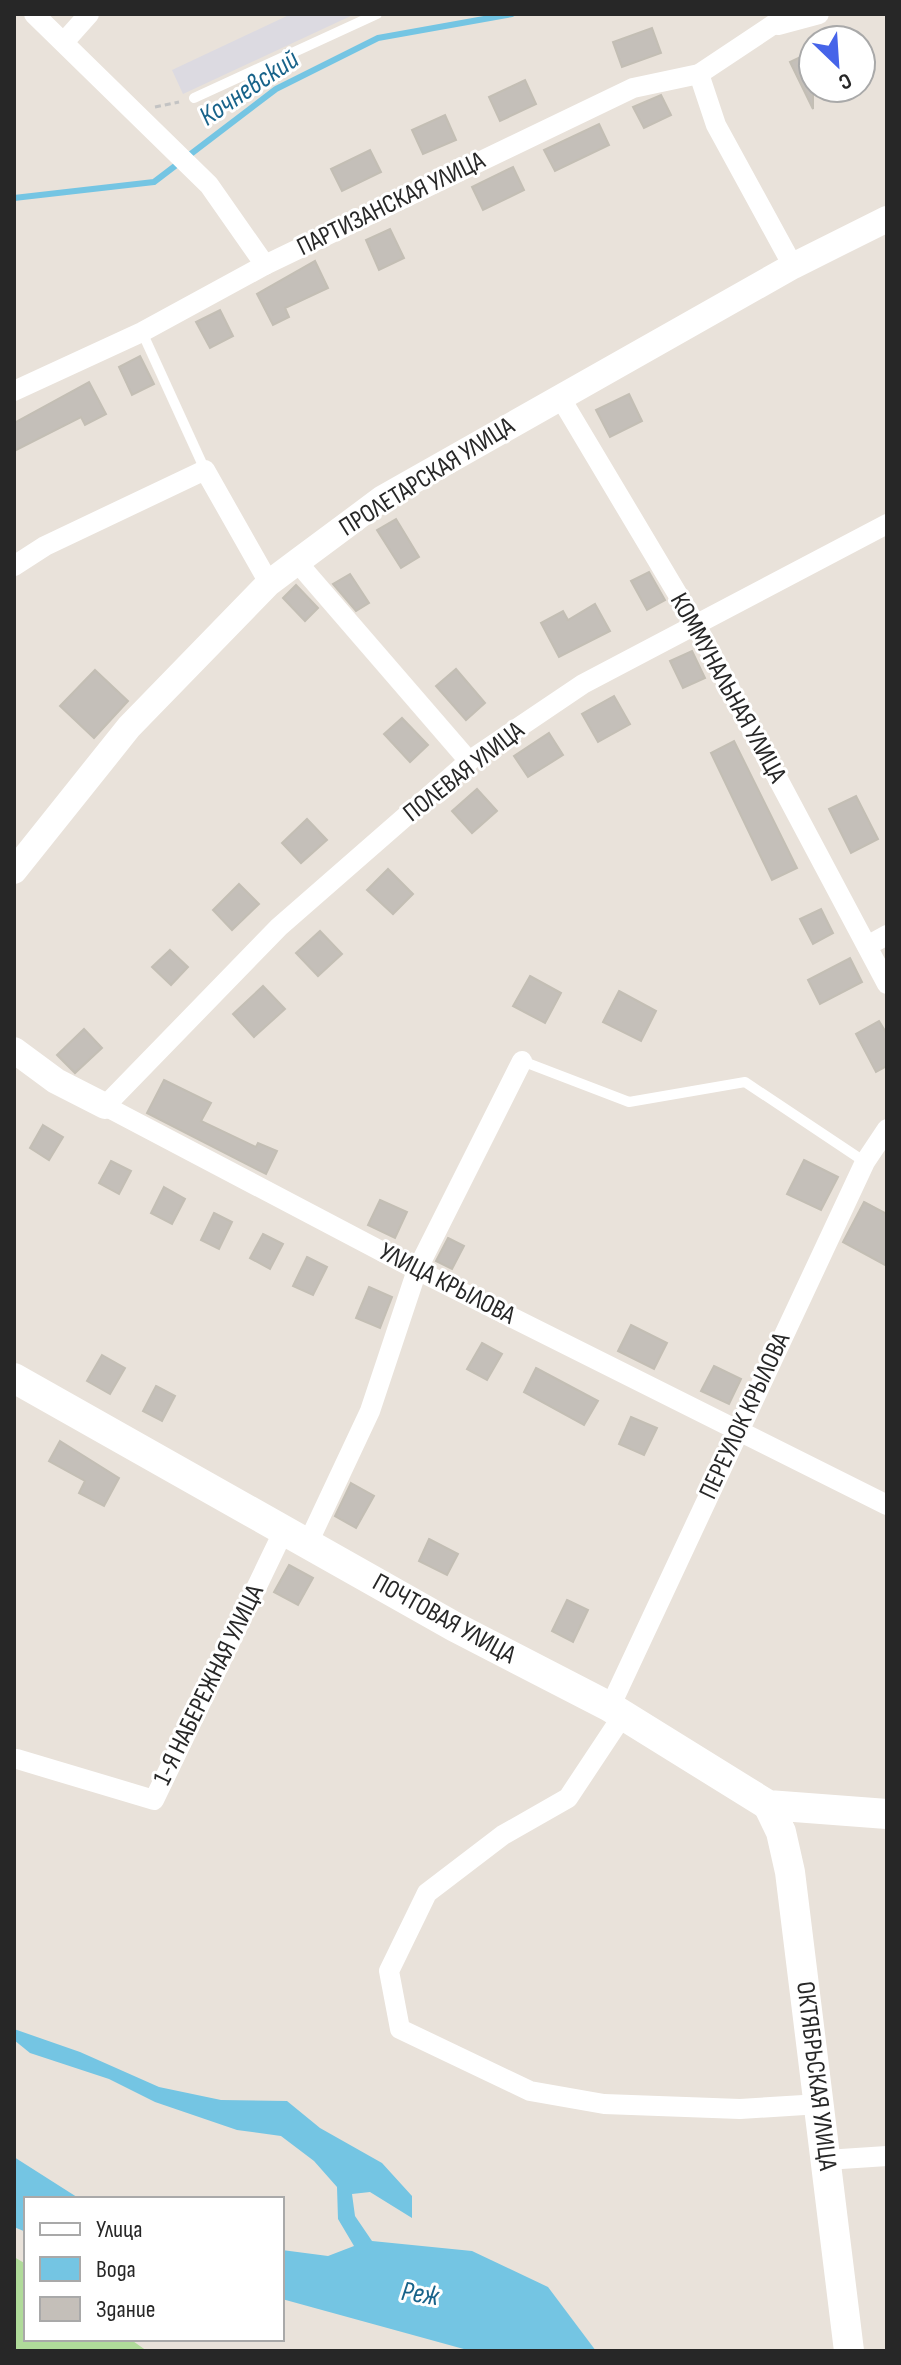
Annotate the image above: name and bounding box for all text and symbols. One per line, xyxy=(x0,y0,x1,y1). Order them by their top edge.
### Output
north arrow xyxy=(797,24,877,104)
water label: Кочневский xyxy=(193,43,305,133)
text: С xyxy=(834,66,856,95)
street label: ПАРТИЗАНСКАЯ УЛИЦА xyxy=(292,145,491,263)
street label: ПРОЛЕТАРСКАЯ УЛИЦА xyxy=(334,410,521,543)
street label: КОММУНАЛЬНАЯ УЛИЦА xyxy=(663,588,793,789)
street label: ПОЛЕВАЯ УЛИЦА xyxy=(397,715,531,829)
street label: УЛИЦА КРЫЛОВА xyxy=(374,1237,521,1332)
street label: ПЕРЕУЛОК КРЫЛОВА xyxy=(693,1327,797,1504)
street label: ПОЧТОВАЯ УЛИЦА xyxy=(367,1567,522,1671)
street label: 1-Я НАБЕРЕЖНАЯ УЛИЦА xyxy=(147,1579,271,1790)
street label: ОКТЯБРЬСКАЯ УЛИЦА xyxy=(789,1980,843,2173)
legend xyxy=(24,2197,284,2341)
text: Улица xyxy=(96,2215,142,2244)
text: Вода xyxy=(96,2255,136,2284)
water label: Реж xyxy=(399,2275,442,2313)
text: Здание xyxy=(96,2295,155,2324)

